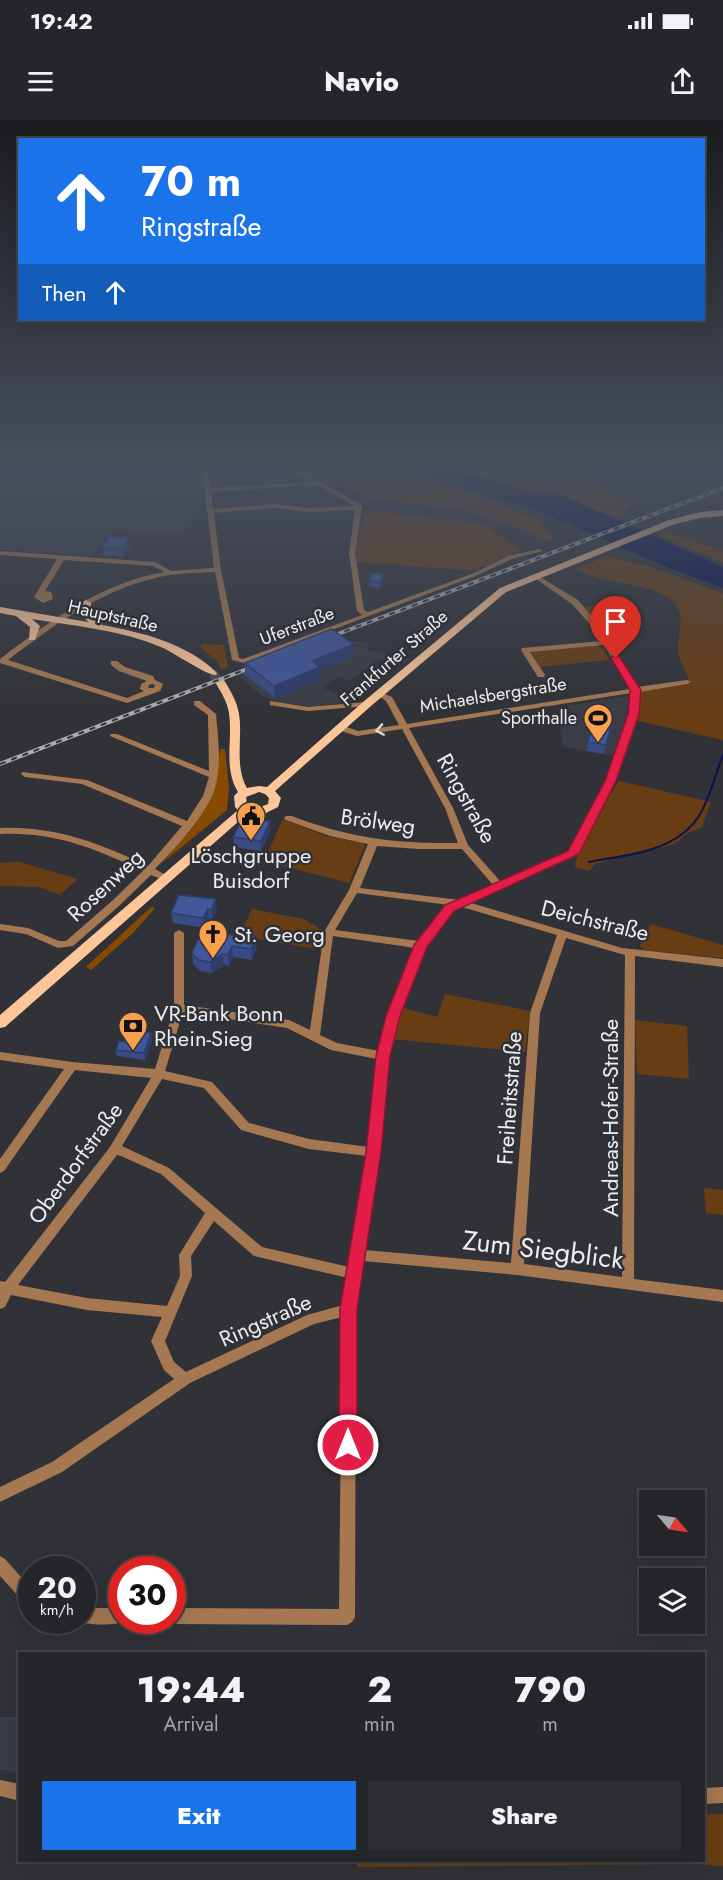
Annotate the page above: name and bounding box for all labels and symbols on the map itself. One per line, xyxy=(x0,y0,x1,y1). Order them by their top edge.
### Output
street label: Hauptstraße xyxy=(66,593,160,639)
pin xyxy=(590,596,641,658)
street label: Uferstraße xyxy=(256,600,338,652)
street label: Frankfurter Straße xyxy=(334,604,454,712)
street label: Michaelsbergstraße xyxy=(418,671,568,719)
sports icon: Sporthalle xyxy=(582,702,614,744)
place label: Sporthalle xyxy=(501,705,577,731)
one-way arrow xyxy=(375,723,385,736)
street label: Ringstraße xyxy=(429,747,505,849)
public building icon: Löschgruppe Buisdorf xyxy=(235,800,267,842)
street label: Brölweg xyxy=(339,800,417,842)
place label: Löschgruppe Buisdorf xyxy=(191,839,311,896)
street label: Rosenweg xyxy=(60,841,150,929)
street label: Deichstraße xyxy=(538,891,652,949)
church icon: St. Georg xyxy=(197,918,229,960)
place label: St. Georg xyxy=(234,918,325,950)
place label: VR-Bank Bonn Rhein-Sieg xyxy=(154,997,284,1054)
bank icon: VR-Bank Bonn Rhein-Sieg xyxy=(117,1010,149,1052)
street label: Andreas-Hofer-Straße xyxy=(594,1019,626,1217)
street label: Freiheitsstraße xyxy=(488,1030,530,1166)
street label: Oberdorfstraße xyxy=(20,1096,130,1230)
street label: Zum Siegblick xyxy=(460,1220,626,1279)
street label: Ringstraße xyxy=(214,1285,316,1355)
position arrow xyxy=(316,1413,380,1477)
north arrow xyxy=(639,1490,705,1556)
speed limit sign: 30 xyxy=(108,1556,186,1634)

